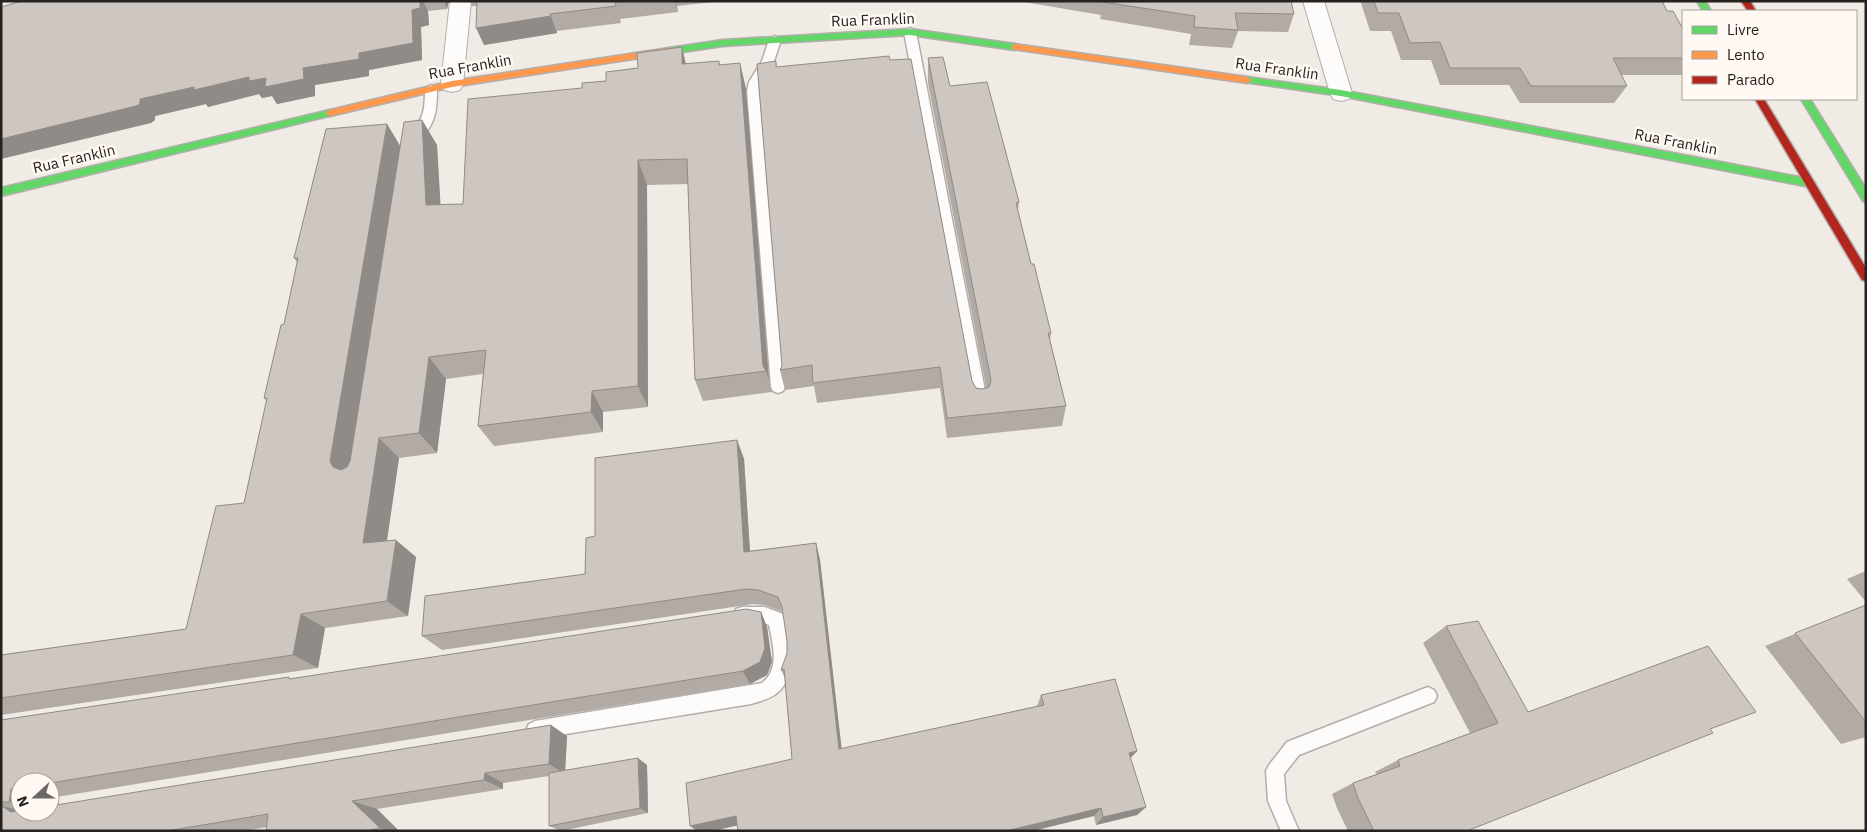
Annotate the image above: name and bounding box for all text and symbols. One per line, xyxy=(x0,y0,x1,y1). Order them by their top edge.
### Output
street label: Rua Franklin xyxy=(831,9,915,30)
legend xyxy=(1682,10,1857,100)
text: Livre xyxy=(1727,20,1759,39)
text: Lento xyxy=(1727,45,1765,64)
street label: Rua Franklin xyxy=(427,50,513,83)
street label: Rua Franklin xyxy=(1234,53,1320,84)
text: Parado xyxy=(1727,70,1775,89)
street label: Rua Franklin xyxy=(1633,124,1719,159)
street label: Rua Franklin xyxy=(31,140,117,177)
north arrow xyxy=(10,772,60,822)
text: N xyxy=(13,794,33,810)

